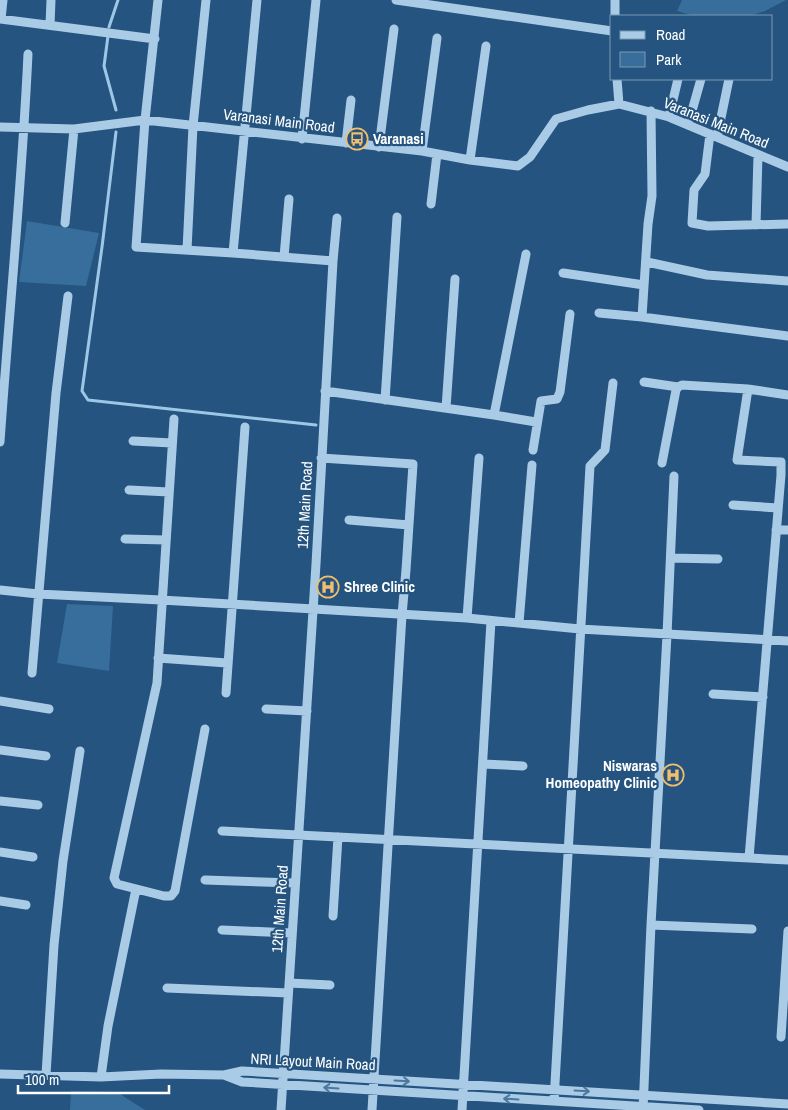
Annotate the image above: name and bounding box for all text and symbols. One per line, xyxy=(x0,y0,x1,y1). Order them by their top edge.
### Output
legend xyxy=(610,15,773,80)
text: Road xyxy=(656,24,685,45)
text: Park xyxy=(656,49,682,70)
street label: Varanasi Main Road xyxy=(660,92,772,153)
street label: Varanasi Main Road xyxy=(222,103,336,138)
bus stop icon: Varanasi xyxy=(345,127,369,151)
place label: Varanasi xyxy=(373,128,424,149)
street label: 12th Main Road xyxy=(292,461,317,549)
hospital icon: Shree Clinic xyxy=(316,575,340,599)
place label: Shree Clinic xyxy=(344,576,415,597)
place label: Niswaras Homeopathy Clinic xyxy=(546,755,657,793)
hospital icon: Niswaras Homeopathy Clinic xyxy=(661,763,685,787)
street label: 12th Main Road xyxy=(266,865,293,953)
street label: NRI Layout Main Road xyxy=(250,1048,376,1075)
scale bar xyxy=(18,1062,169,1094)
text: 100 m xyxy=(25,1069,59,1090)
one-way arrow xyxy=(394,1076,410,1085)
one-way arrow xyxy=(323,1083,339,1092)
one-way arrow xyxy=(574,1087,590,1096)
one-way arrow xyxy=(503,1094,519,1103)

